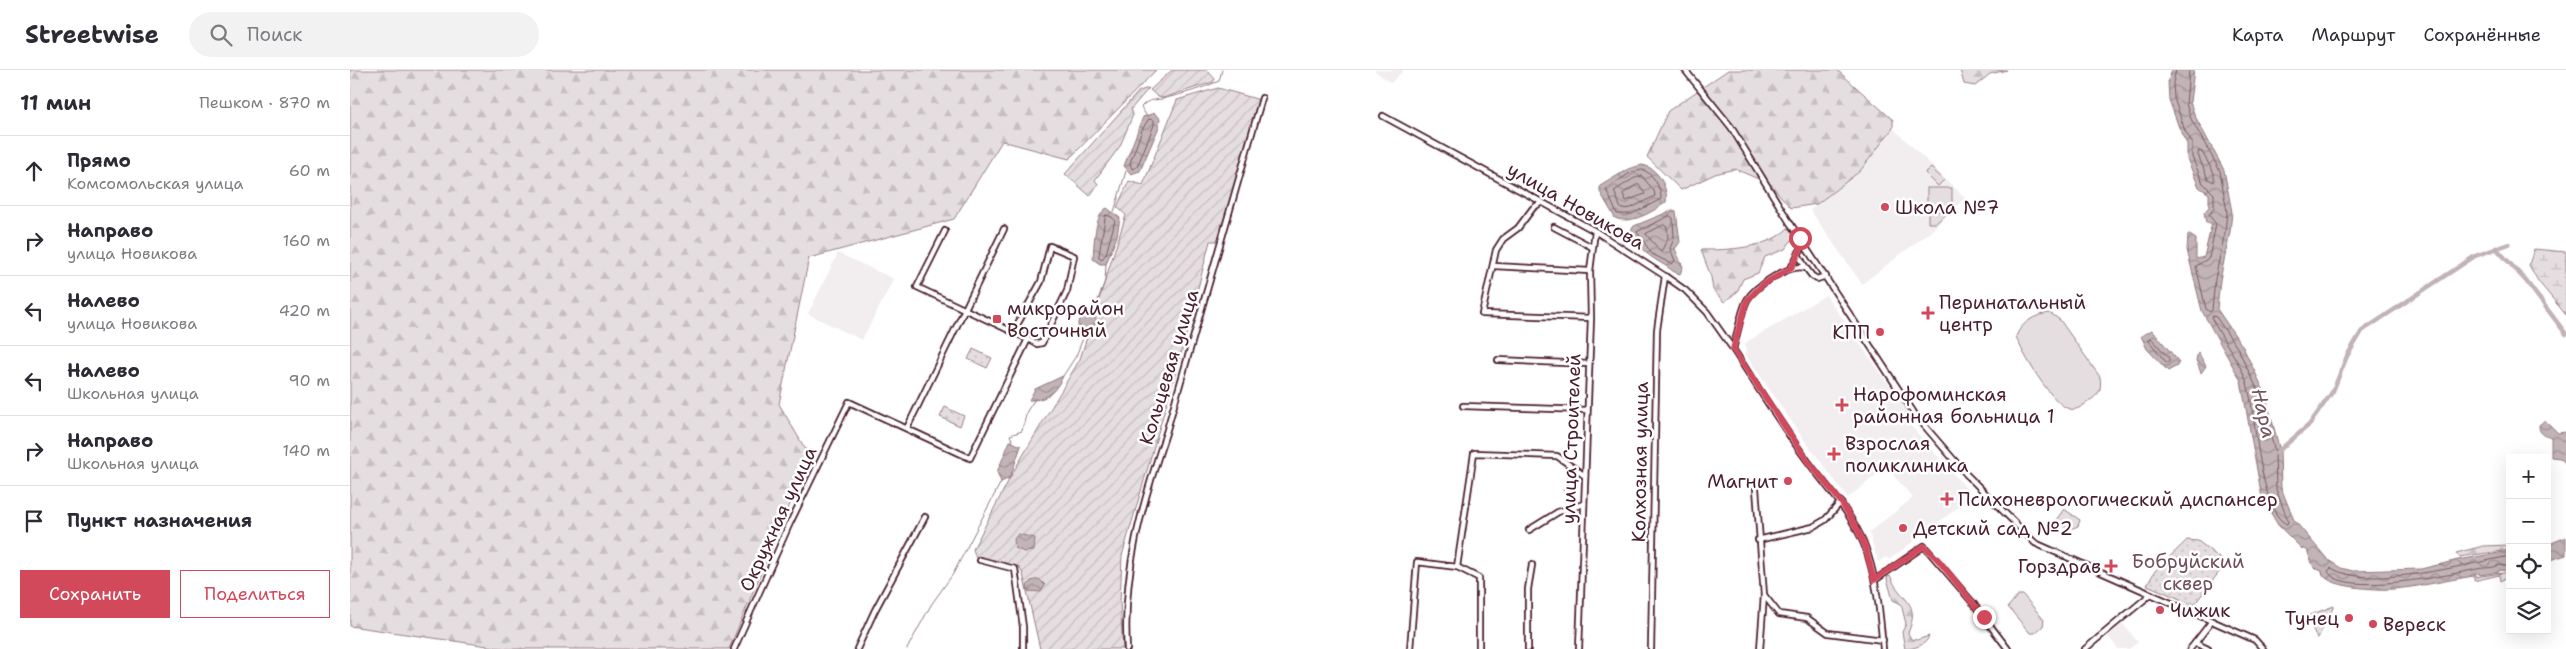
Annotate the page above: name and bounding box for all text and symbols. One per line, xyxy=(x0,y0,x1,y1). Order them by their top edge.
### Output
search box xyxy=(189,12,539,57)
text: Streetwise xyxy=(25,19,159,51)
icon: search xyxy=(207,21,235,49)
text: Поиск xyxy=(247,22,302,47)
text: Карта xyxy=(2232,23,2283,47)
text: Маршрут xyxy=(2311,23,2395,47)
text: Сохранённые xyxy=(2423,23,2541,47)
text: 11 мин xyxy=(20,89,91,117)
text: Пешком · 870 m xyxy=(199,92,330,113)
text: Прямо xyxy=(67,148,131,173)
icon: ahead xyxy=(20,157,48,185)
street label: улица Новикова xyxy=(1503,157,1649,256)
text: 60 m xyxy=(289,160,330,181)
text: Комсомольская улица xyxy=(67,173,243,194)
place label: Школа №7 xyxy=(1895,195,1999,220)
marker: Школа №7 xyxy=(1879,201,1891,213)
text: Направо xyxy=(67,218,153,243)
icon: right xyxy=(20,227,48,255)
route start xyxy=(1789,227,1812,250)
text: 160 m xyxy=(283,230,330,251)
text: улица Новикова xyxy=(67,243,197,264)
street label: Кольцевая улица xyxy=(1133,286,1205,448)
text: Налево xyxy=(67,288,140,313)
place label: Перинатальный центр xyxy=(1939,290,2086,337)
place label: микрорайон Восточный xyxy=(1007,296,1124,343)
icon: left xyxy=(20,297,48,325)
text: 420 m xyxy=(279,300,330,321)
marker: Перинатальный центр xyxy=(1921,306,1935,320)
text: улица Новикова xyxy=(67,313,197,334)
marker: микрорайон Восточный xyxy=(991,313,1003,325)
place label: КПП xyxy=(1832,320,1870,345)
marker: КПП xyxy=(1874,326,1886,338)
street label: улица Строителей xyxy=(1556,353,1586,525)
text: Налево xyxy=(67,358,140,383)
icon: left xyxy=(20,367,48,395)
text: 90 m xyxy=(289,370,330,391)
street label: Колхозная улица xyxy=(1626,381,1654,543)
place label: Нарофоминская районная больница 1 xyxy=(1853,382,2055,429)
text: Школьная улица xyxy=(67,383,199,404)
water label: Нара xyxy=(2246,385,2282,441)
marker: Нарофоминская районная больница 1 xyxy=(1835,398,1849,412)
text: Направо xyxy=(67,428,153,453)
place label: Взрослая поликлиника xyxy=(1845,431,1968,478)
icon: right xyxy=(20,437,48,465)
text: 140 m xyxy=(283,440,330,461)
street label: Окружная улица xyxy=(733,442,823,595)
marker: Взрослая поликлиника xyxy=(1827,447,1841,461)
text: Школьная улица xyxy=(67,453,199,474)
map controls xyxy=(2506,454,2551,634)
button: + xyxy=(2506,454,2551,499)
place label: Магнит xyxy=(1707,469,1778,494)
marker: Магнит xyxy=(1782,475,1794,487)
place label: Психоневрологический диспансер xyxy=(1958,487,2278,512)
marker: Психоневрологический диспансер xyxy=(1940,492,1954,506)
button: − xyxy=(2506,499,2551,544)
icon: arrive xyxy=(20,507,48,535)
text: Пункт назначения xyxy=(67,508,252,533)
place label: Детский сад №2 xyxy=(1913,516,2073,541)
marker: Детский сад №2 xyxy=(1897,522,1909,534)
button: locate xyxy=(2506,544,2551,589)
park label: Бобруйский сквер xyxy=(2132,549,2244,596)
place label: Горздрав xyxy=(2018,554,2101,579)
marker: Горздрав xyxy=(2105,560,2117,572)
button: Сохранить xyxy=(20,570,170,618)
button: Поделиться xyxy=(180,570,330,618)
button: layers xyxy=(2506,589,2551,634)
place label: Чижик xyxy=(2170,598,2230,623)
marker: Чижик xyxy=(2154,604,2166,616)
route end xyxy=(1973,606,1996,629)
place label: Тунец xyxy=(2285,606,2339,631)
marker: Тунец xyxy=(2343,612,2355,624)
place label: Вереcк xyxy=(2383,612,2446,637)
marker: Вереcк xyxy=(2367,618,2379,630)

